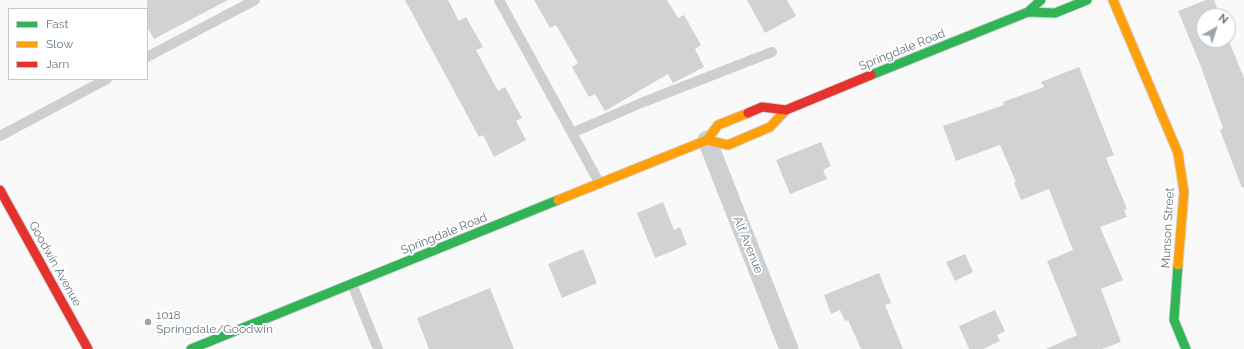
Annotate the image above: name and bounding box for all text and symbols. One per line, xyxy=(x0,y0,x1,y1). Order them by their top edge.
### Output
legend xyxy=(8,8,148,80)
north arrow xyxy=(1196,8,1236,48)
text: N xyxy=(1216,11,1231,27)
text: Fast xyxy=(46,17,69,31)
street label: Springdale Road xyxy=(857,26,947,74)
text: Slow xyxy=(46,37,73,51)
text: Jam xyxy=(46,57,69,71)
street label: Munson Street xyxy=(1159,187,1177,269)
street label: Springdale Road xyxy=(399,210,489,258)
street label: Alf Avenue xyxy=(730,214,766,276)
street label: Goodwin Avenue xyxy=(26,219,84,309)
place label: 1018 Springdale/Goodwin xyxy=(156,308,273,336)
marker: 1018 Springdale/Goodwin xyxy=(143,317,153,327)

